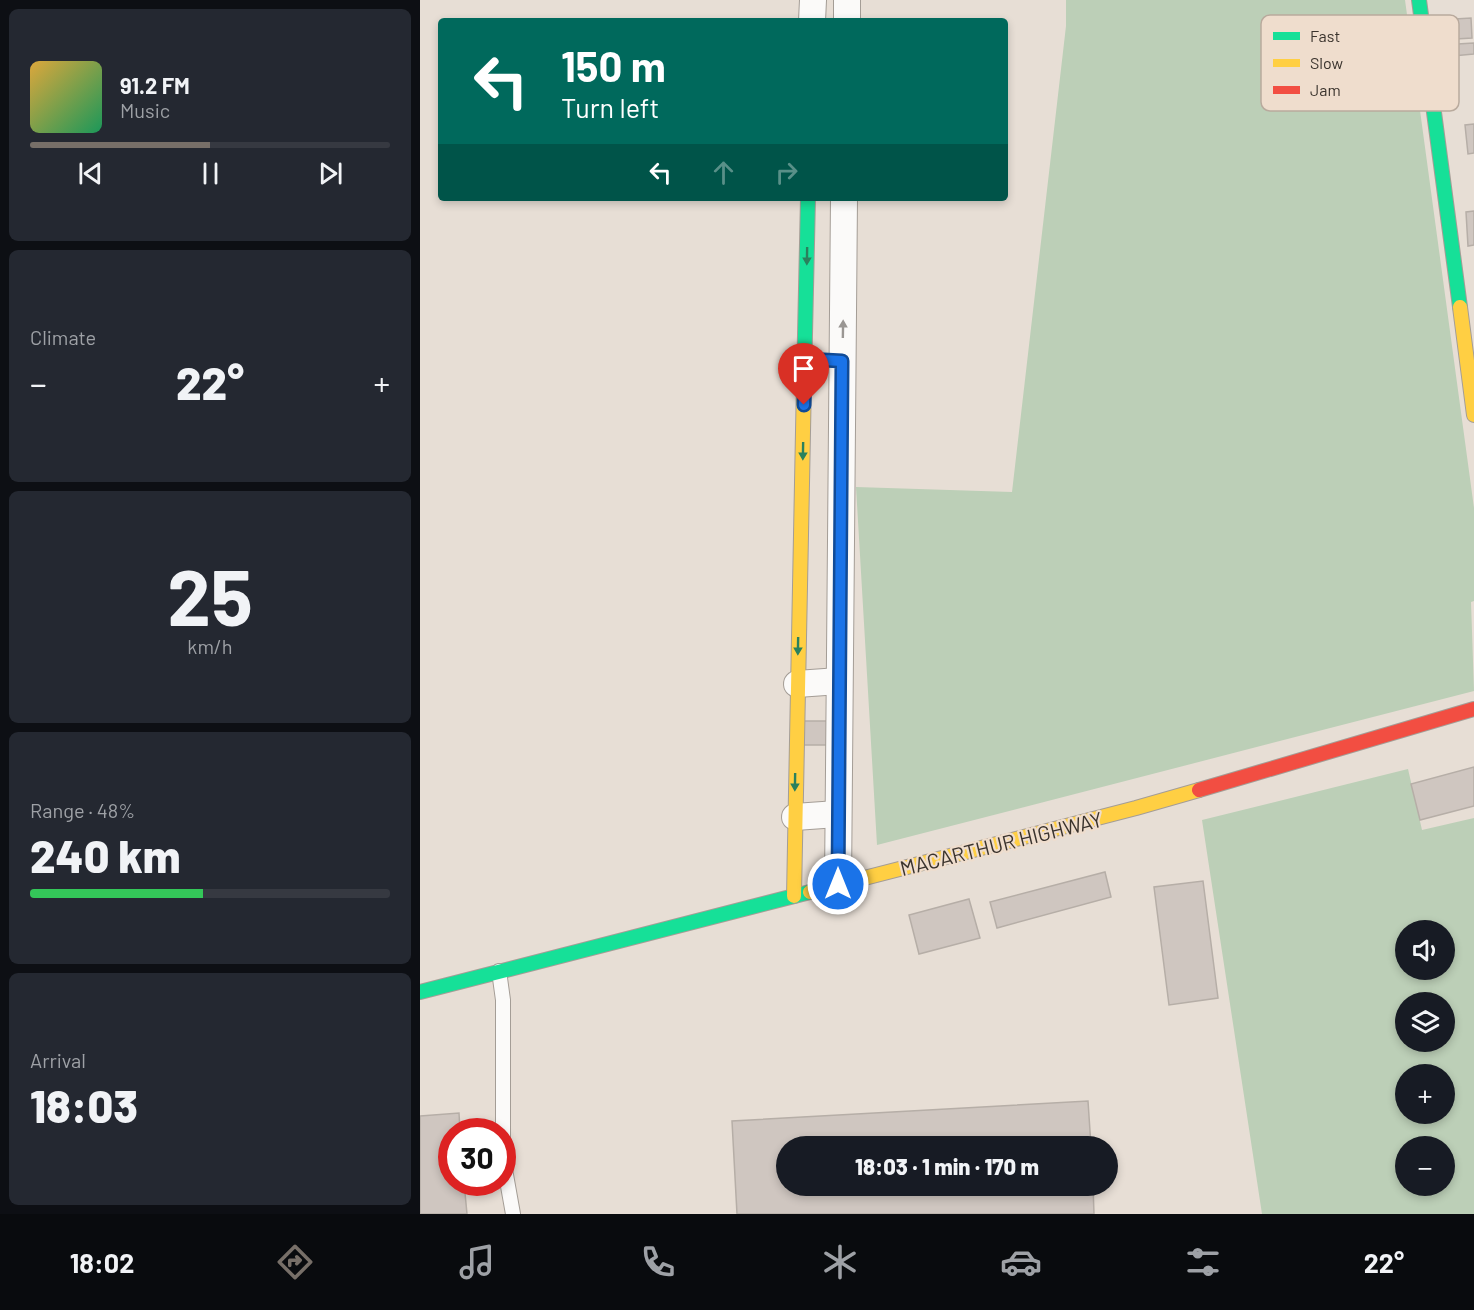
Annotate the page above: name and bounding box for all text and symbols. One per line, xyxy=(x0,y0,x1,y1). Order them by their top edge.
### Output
legend xyxy=(1261,15,1459,111)
text: Fast xyxy=(1310,26,1340,45)
text: 150 m xyxy=(561,40,666,90)
icon: left xyxy=(462,42,540,120)
text: Slow xyxy=(1310,53,1343,72)
text: 91.2 FM xyxy=(120,72,190,98)
text: Jam xyxy=(1310,80,1341,99)
text: Turn left xyxy=(561,91,659,123)
text: Music xyxy=(120,98,170,122)
icon: left xyxy=(644,156,677,189)
icon: ahead xyxy=(707,156,740,189)
icon: right xyxy=(770,156,803,189)
icon: previous xyxy=(74,157,107,190)
icon: pause xyxy=(194,157,227,190)
icon: next xyxy=(314,157,347,190)
one-way arrow xyxy=(802,247,812,266)
one-way arrow xyxy=(838,320,847,339)
text: Climate xyxy=(30,325,96,349)
pin xyxy=(778,343,829,405)
icon: arrive xyxy=(787,352,820,385)
text: 22° xyxy=(176,355,244,409)
text: − xyxy=(30,363,47,403)
text: + xyxy=(373,363,390,403)
one-way arrow xyxy=(798,442,807,461)
text: 25 xyxy=(167,548,253,642)
text: km/h xyxy=(187,634,233,658)
one-way arrow xyxy=(793,637,803,656)
one-way arrow xyxy=(790,772,800,791)
text: Range · 48% xyxy=(30,798,135,822)
street label: MACARTHUR HIGHWAY xyxy=(897,806,1105,880)
text: 240 km xyxy=(30,828,181,882)
position arrow xyxy=(806,852,870,916)
map controls xyxy=(1395,920,1455,1196)
button: sound xyxy=(1395,920,1455,980)
button: layers xyxy=(1395,992,1455,1052)
text: Arrival xyxy=(30,1048,86,1072)
button: + xyxy=(1395,1064,1455,1124)
text: 18:03 xyxy=(30,1078,138,1132)
speed limit sign: 30 xyxy=(438,1118,516,1196)
button: − xyxy=(1395,1136,1455,1196)
text: 18:03 · 1 min · 170 m xyxy=(855,1153,1039,1179)
icon: directions xyxy=(274,1241,316,1283)
icon: music xyxy=(456,1241,498,1283)
icon: phone xyxy=(637,1241,679,1283)
icon: climate xyxy=(819,1241,861,1283)
icon: car xyxy=(1000,1241,1042,1283)
icon: filters xyxy=(1182,1241,1224,1283)
text: 18:02 xyxy=(70,1246,134,1278)
text: 22° xyxy=(1364,1246,1404,1278)

